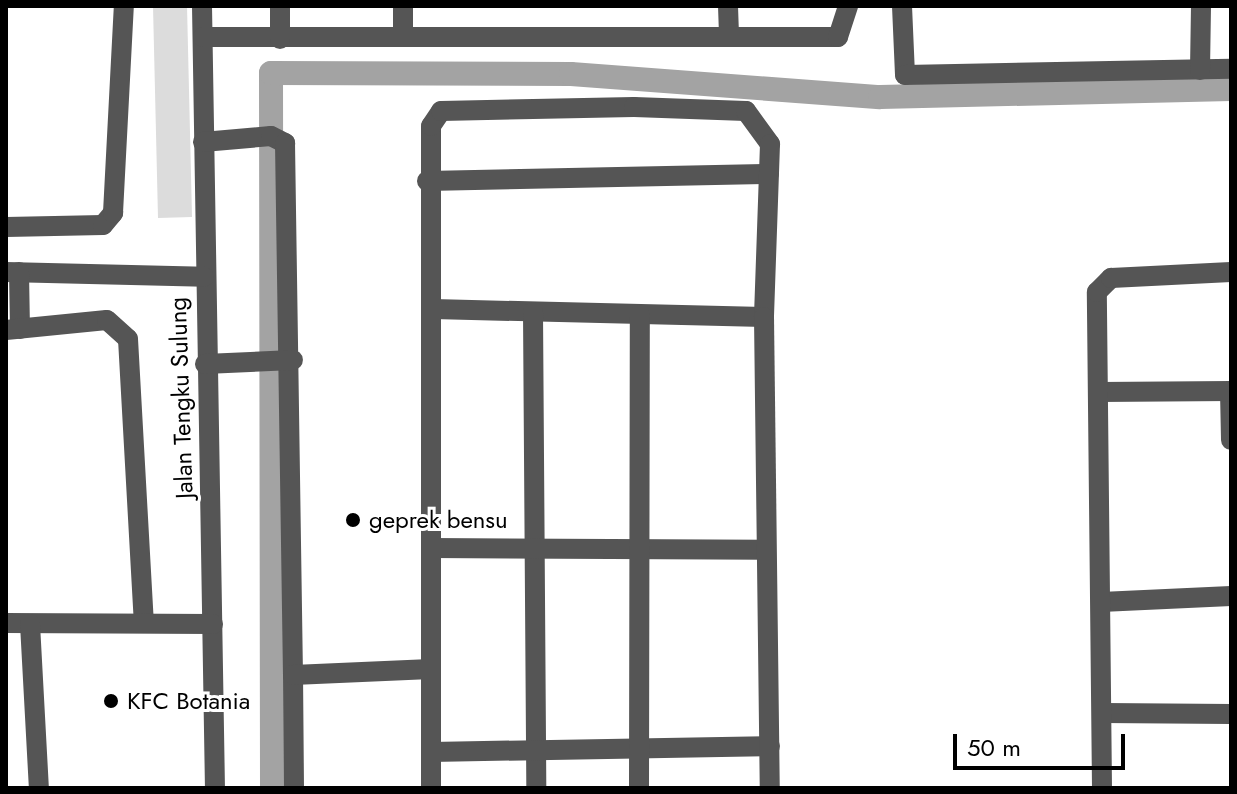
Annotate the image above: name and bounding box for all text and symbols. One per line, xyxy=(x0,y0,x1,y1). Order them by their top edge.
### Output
street label: Jalan Tengku Sulung xyxy=(163,297,199,499)
place label: geprek bensu xyxy=(369,506,508,534)
marker: geprek bensu xyxy=(344,511,362,529)
place label: KFC Botania xyxy=(127,687,250,715)
marker: KFC Botania xyxy=(102,692,120,710)
scale bar xyxy=(957,718,1129,768)
text: 50 m xyxy=(967,730,1021,765)

